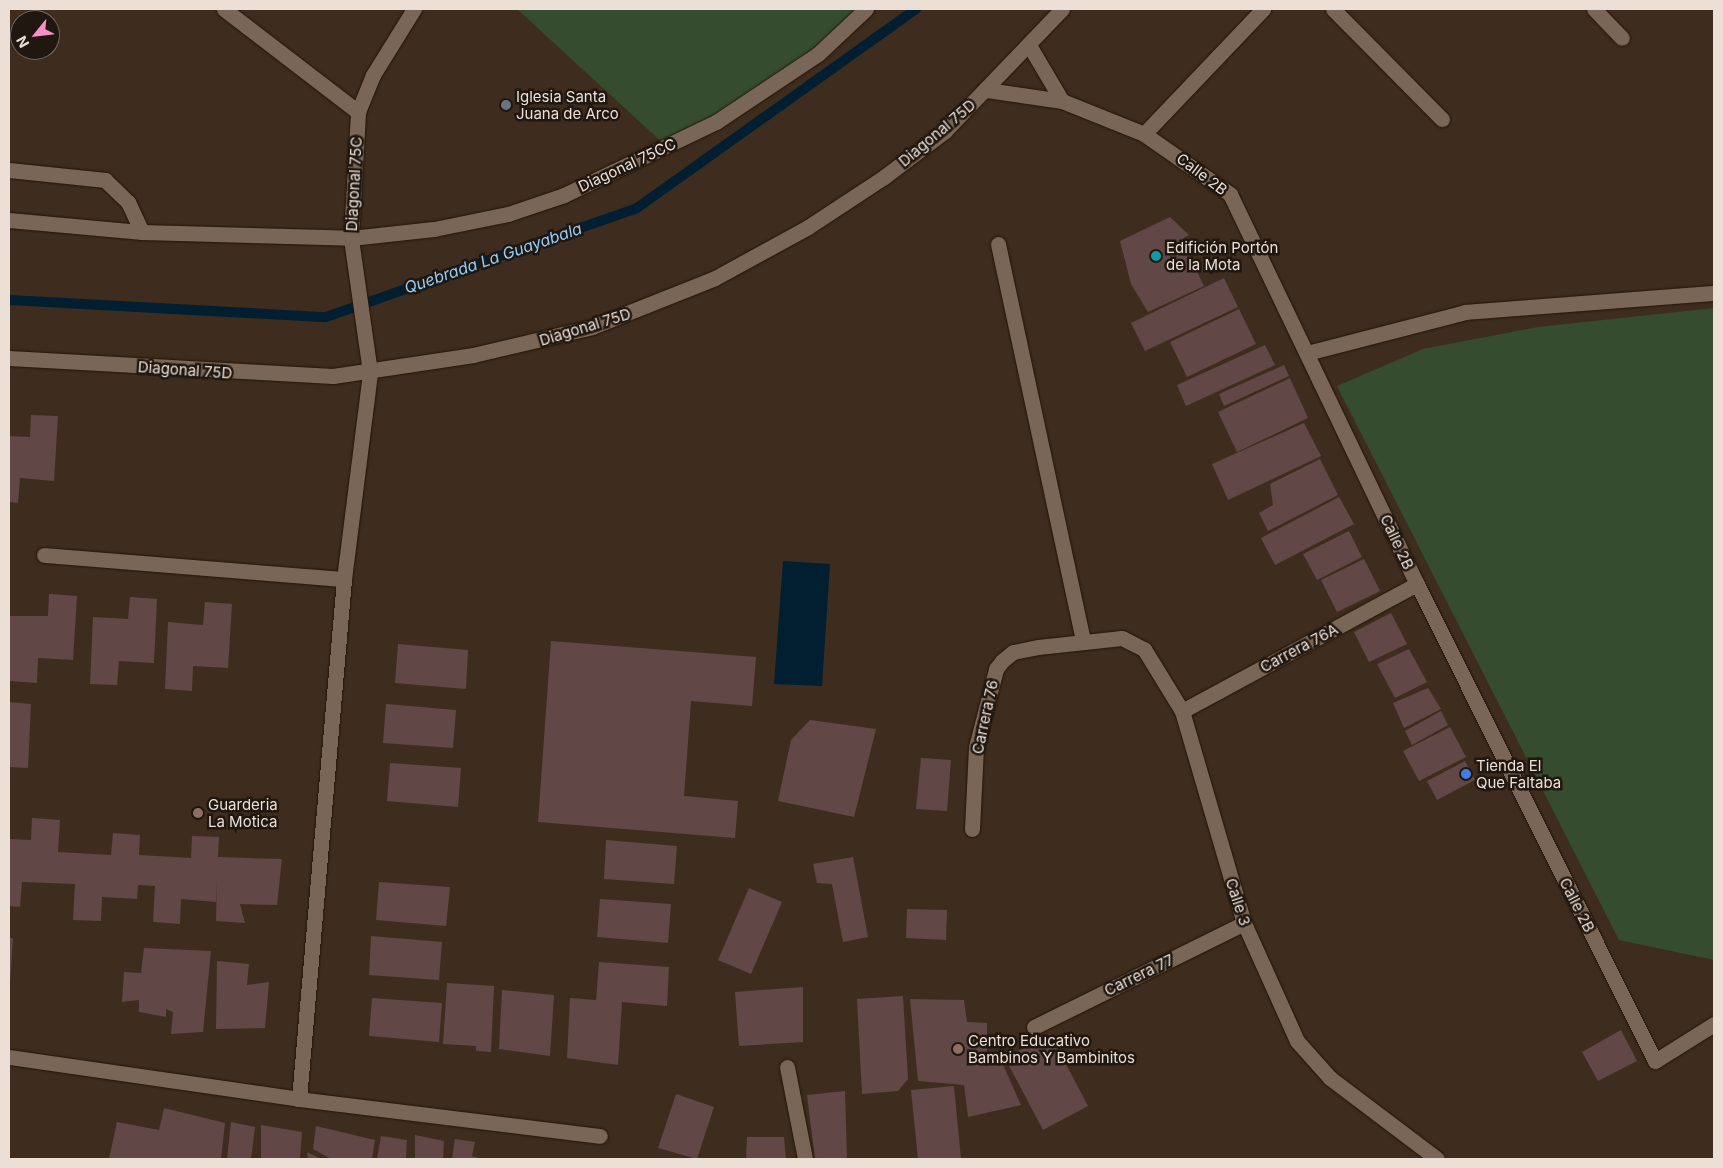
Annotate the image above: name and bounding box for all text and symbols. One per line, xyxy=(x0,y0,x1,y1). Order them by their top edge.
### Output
north arrow xyxy=(10,10,60,60)
text: N xyxy=(12,33,32,51)
place label: Iglesia Santa Juana de Arco xyxy=(516,87,619,122)
street label: Diagonal 75D xyxy=(895,96,979,170)
marker: Iglesia Santa Juana de Arco xyxy=(500,99,512,111)
street label: Diagonal 75CC xyxy=(575,135,679,195)
street label: Diagonal 75C xyxy=(343,136,365,232)
street label: Calle 2B xyxy=(1173,149,1231,199)
water label: Quebrada La Guayabala xyxy=(402,219,584,297)
place label: Edifición Portón de la Mota xyxy=(1166,238,1278,273)
marker: Edifición Portón de la Mota xyxy=(1150,250,1162,262)
street label: Diagonal 75D xyxy=(537,305,633,349)
street label: Diagonal 75D xyxy=(137,358,233,382)
street label: Calle 2B xyxy=(1376,512,1418,572)
street label: Carrera 76A xyxy=(1257,620,1341,676)
street label: Carrera 76 xyxy=(968,678,1002,756)
place label: Tienda El Que Faltaba xyxy=(1476,756,1561,791)
marker: Tienda El Que Faltaba xyxy=(1460,768,1472,780)
place label: Guarderia La Motica xyxy=(208,795,278,830)
marker: Guarderia La Motica xyxy=(192,807,204,819)
street label: Calle 2B xyxy=(1556,875,1598,935)
street label: Calle 3 xyxy=(1222,876,1254,928)
street label: Carrera 77 xyxy=(1101,950,1177,1000)
place label: Centro Educativo Bambinos Y Bambinitos xyxy=(968,1031,1135,1066)
marker: Centro Educativo Bambinos Y Bambinitos xyxy=(952,1043,964,1055)

